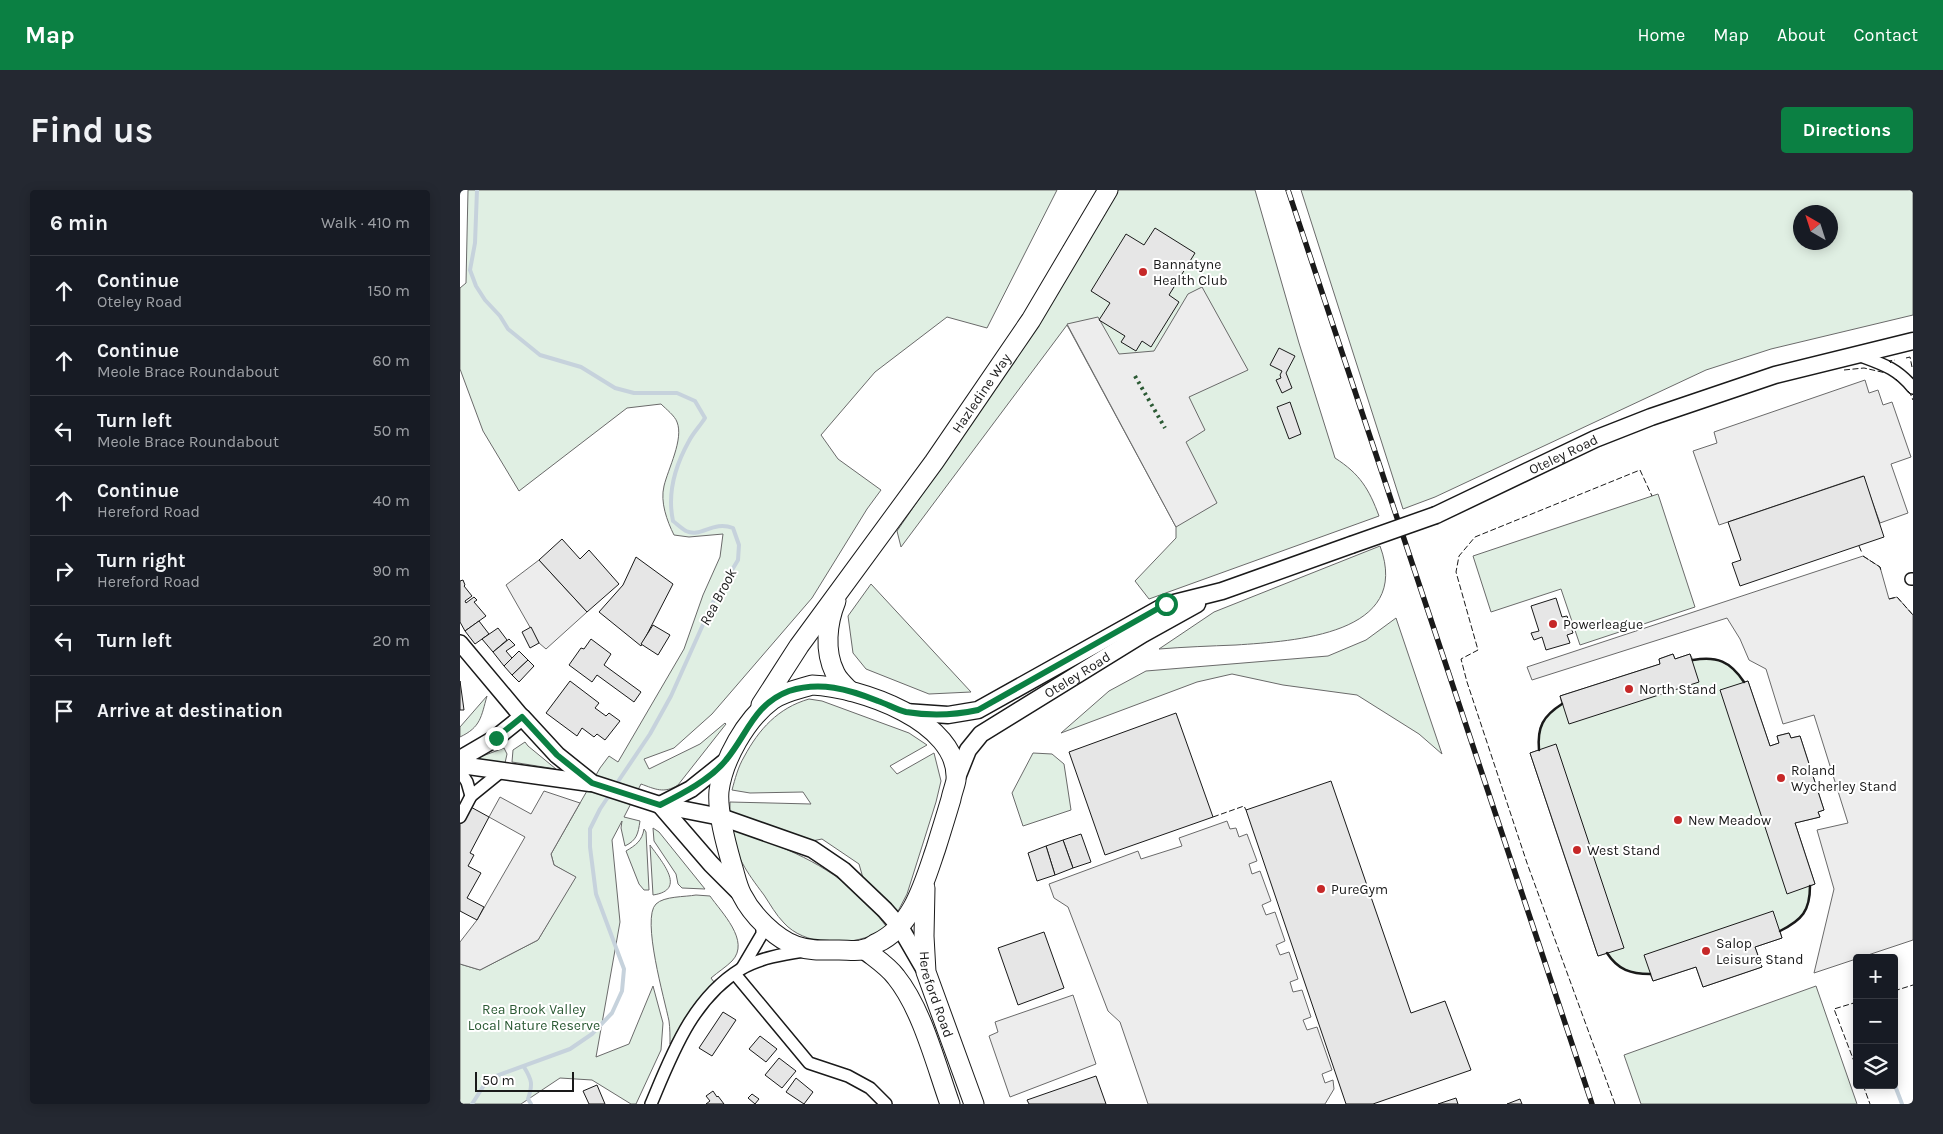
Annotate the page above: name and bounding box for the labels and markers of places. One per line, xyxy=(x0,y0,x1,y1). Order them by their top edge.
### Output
place label: Bannatyne Health Club xyxy=(1153,256,1228,289)
marker: Bannatyne Health Club xyxy=(1137,266,1149,278)
place label: Powerleague xyxy=(1563,616,1643,633)
marker: Powerleague xyxy=(1547,618,1559,630)
place label: North Stand xyxy=(1639,681,1717,698)
marker: North Stand xyxy=(1623,683,1635,695)
place label: Roland Wycherley Stand xyxy=(1791,762,1897,795)
marker: Roland Wycherley Stand xyxy=(1775,772,1787,784)
place label: New Meadow xyxy=(1688,812,1771,829)
marker: New Meadow xyxy=(1672,814,1684,826)
place label: West Stand xyxy=(1587,842,1660,859)
marker: West Stand xyxy=(1571,844,1583,856)
place label: PureGym xyxy=(1331,881,1388,898)
marker: PureGym xyxy=(1315,883,1327,895)
place label: Salop Leisure Stand xyxy=(1716,935,1804,968)
marker: Salop Leisure Stand xyxy=(1700,945,1712,957)

